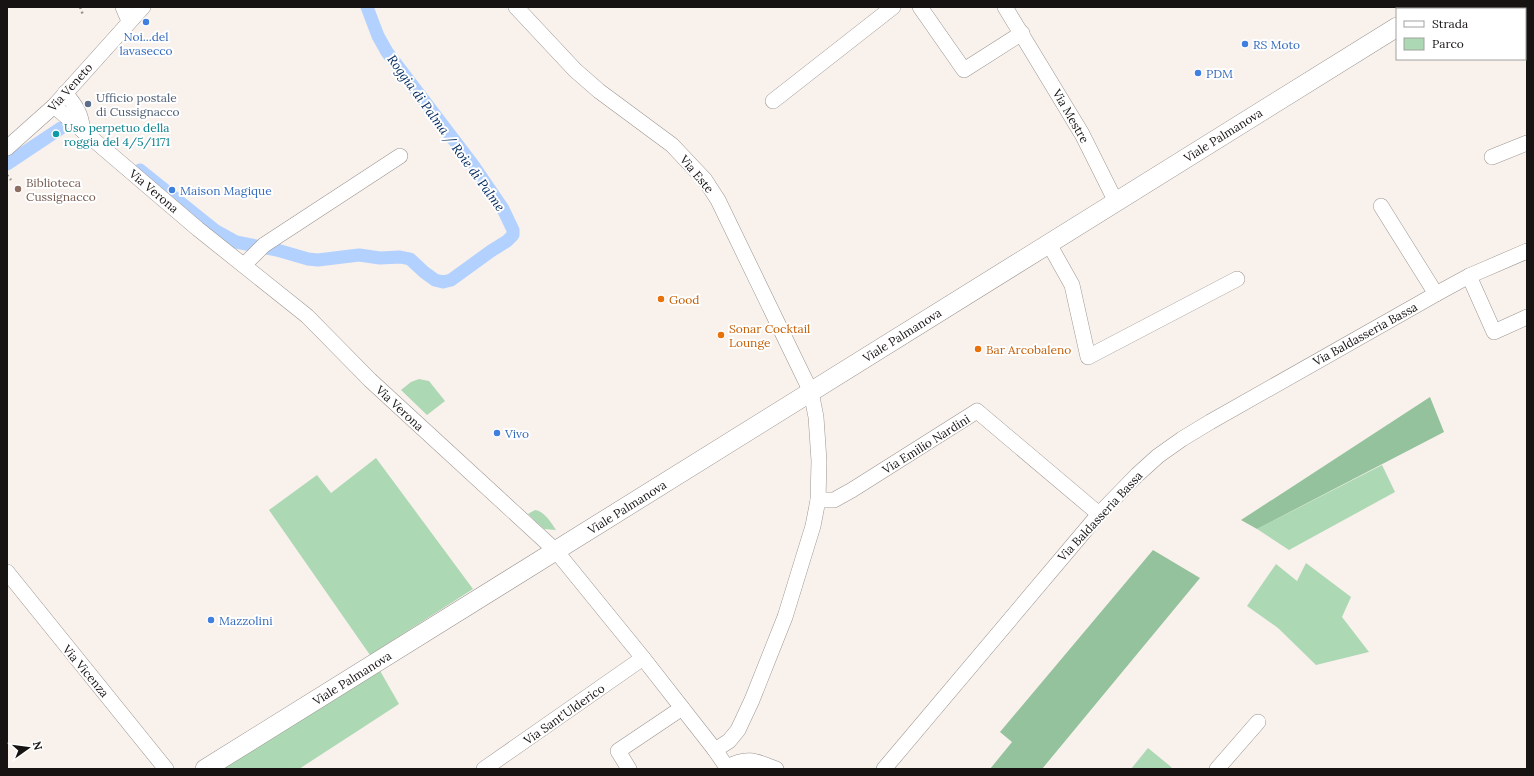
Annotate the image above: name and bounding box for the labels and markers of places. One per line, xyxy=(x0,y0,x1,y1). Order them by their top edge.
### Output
marker: Noi...del lavasecco xyxy=(141,17,151,27)
place label: Noi...del lavasecco xyxy=(119,29,173,58)
place label: RS Moto xyxy=(1253,37,1300,52)
marker: RS Moto xyxy=(1240,39,1250,49)
place label: PDM xyxy=(1206,66,1233,81)
marker: PDM xyxy=(1193,68,1203,78)
place label: Ufficio postale di Cussignacco xyxy=(96,90,180,119)
marker: Ufficio postale di Cussignacco xyxy=(83,99,93,109)
place label: Uso perpetuo della roggia del 4/5/1171 xyxy=(64,120,170,150)
marker: Uso perpetuo della roggia del 4/5/1171 xyxy=(51,129,61,139)
place label: Biblioteca Cussignacco xyxy=(26,175,96,204)
place label: Maison Magique xyxy=(180,183,272,198)
marker: Biblioteca Cussignacco xyxy=(13,184,23,194)
marker: Maison Magique xyxy=(167,185,177,195)
place label: Good xyxy=(669,292,699,307)
marker: Good xyxy=(656,294,666,304)
place label: Sonar Cocktail Lounge xyxy=(729,321,810,350)
marker: Sonar Cocktail Lounge xyxy=(716,330,726,340)
place label: Bar Arcobaleno xyxy=(986,342,1071,357)
marker: Bar Arcobaleno xyxy=(973,344,983,354)
place label: Vivo xyxy=(504,426,529,441)
marker: Vivo xyxy=(492,428,502,438)
place label: Mazzolini xyxy=(219,613,273,628)
marker: Mazzolini xyxy=(206,615,216,625)

